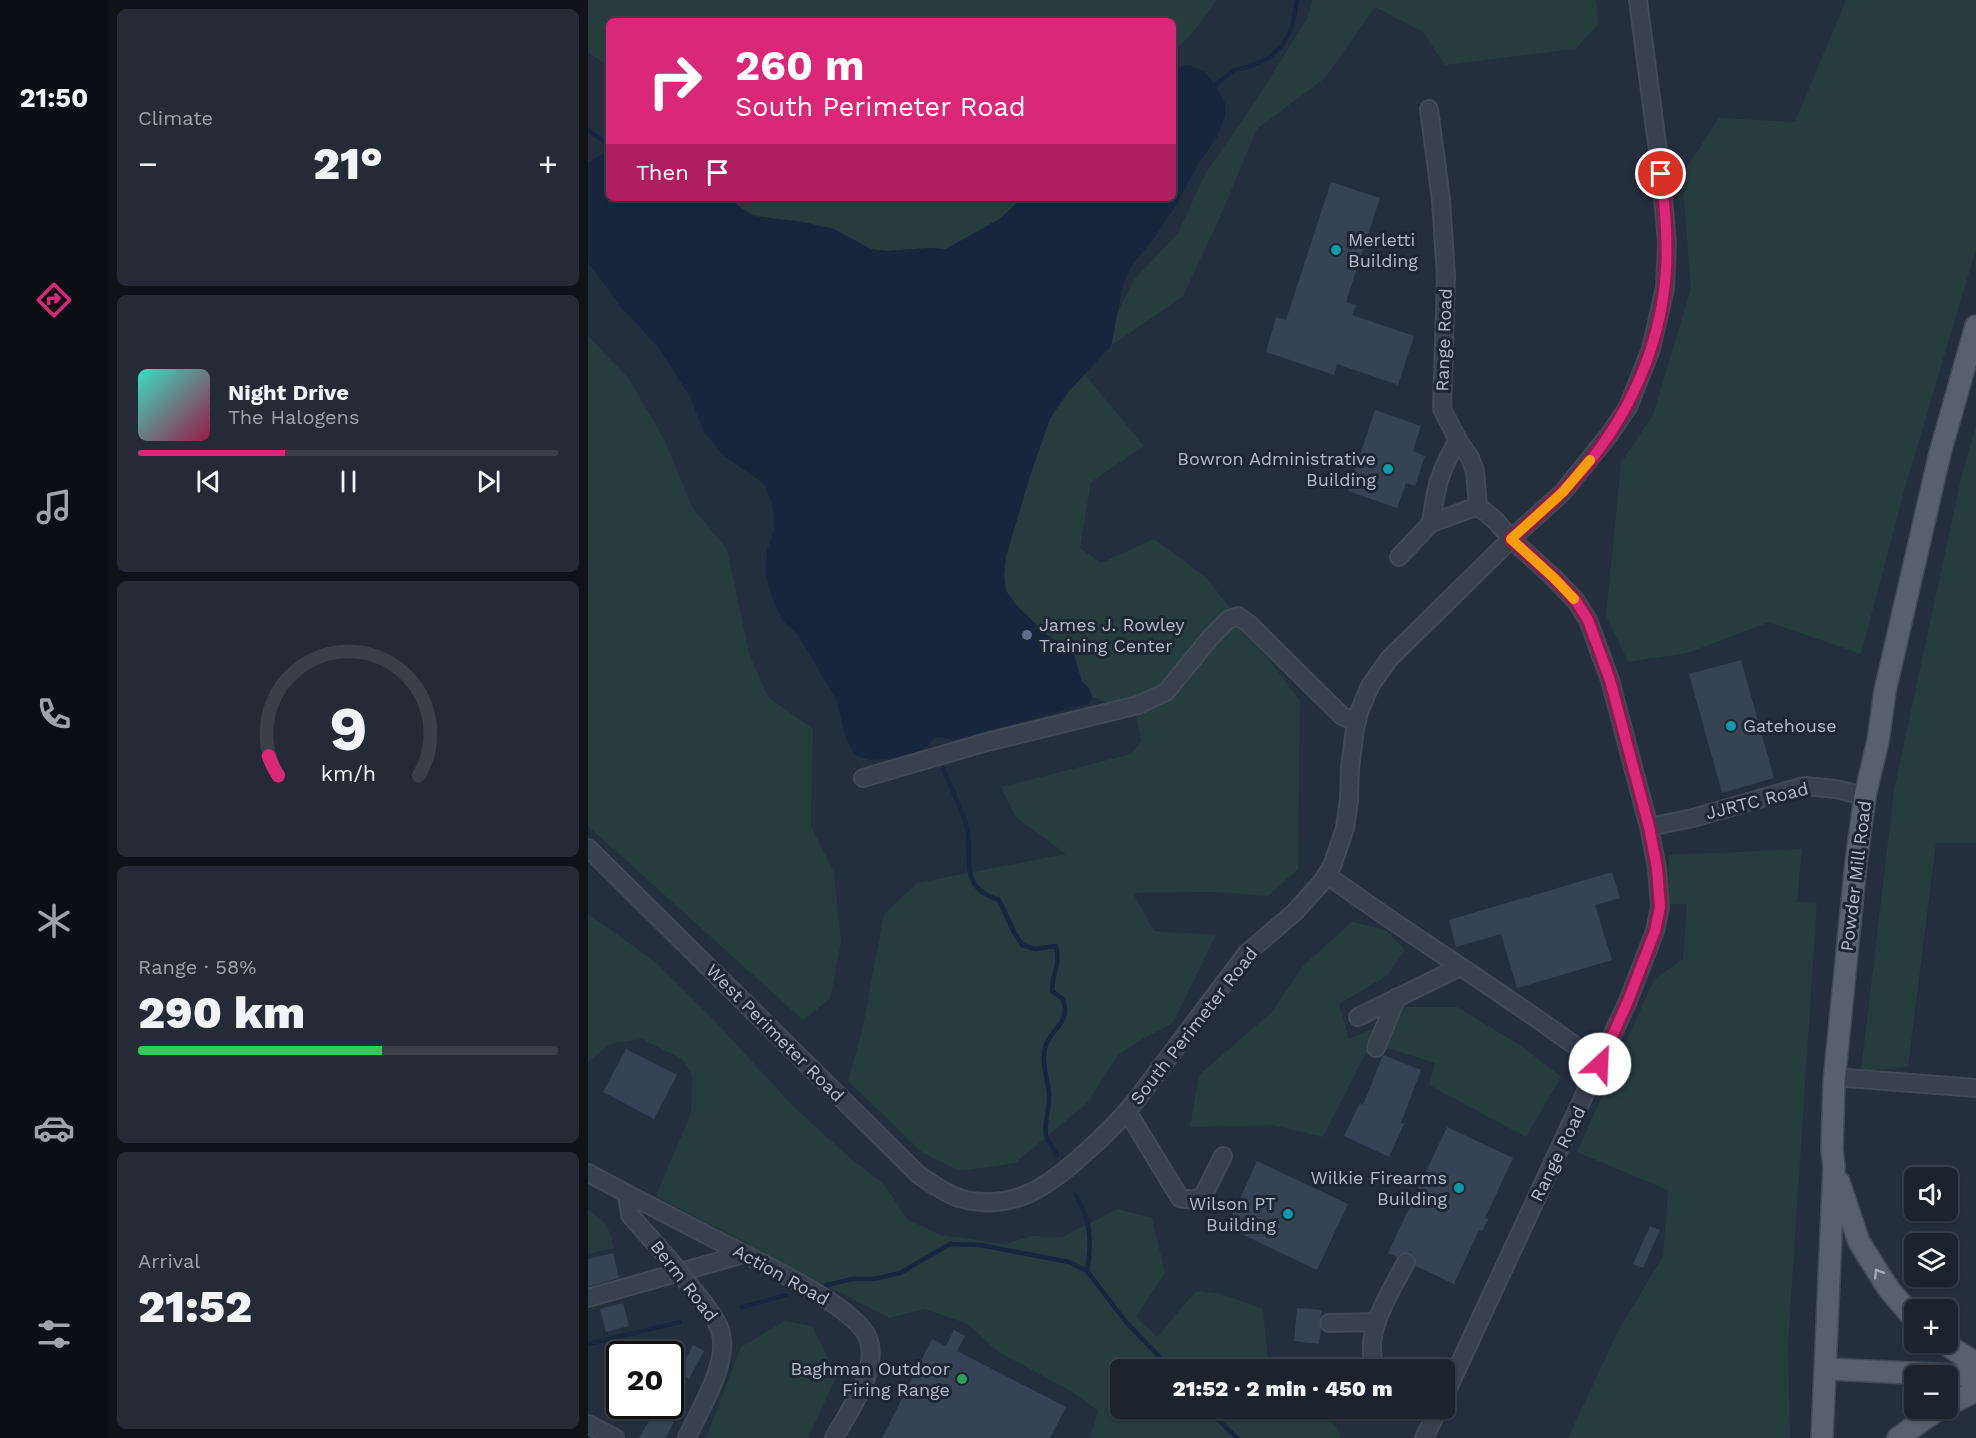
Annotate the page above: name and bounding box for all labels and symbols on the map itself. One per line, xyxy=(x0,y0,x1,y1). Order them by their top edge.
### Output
pin xyxy=(1635,148,1686,199)
place label: Merletti Building xyxy=(1348,229,1418,271)
marker: Merletti Building xyxy=(1329,243,1343,257)
street label: Range Road xyxy=(1431,288,1456,392)
place label: Bowron Administrative Building xyxy=(1177,448,1376,490)
marker: Bowron Administrative Building xyxy=(1381,462,1395,476)
place label: James J. Rowley Training Center xyxy=(1039,614,1185,656)
marker: James J. Rowley Training Center xyxy=(1020,628,1034,642)
place label: Gatehouse xyxy=(1743,715,1837,736)
marker: Gatehouse xyxy=(1724,719,1738,733)
street label: JJRTC Road xyxy=(1703,778,1810,823)
street label: Powder Mill Road xyxy=(1836,799,1875,952)
street label: South Perimeter Road xyxy=(1126,943,1262,1109)
street label: West Perimeter Road xyxy=(702,960,848,1106)
position arrow xyxy=(1568,1032,1632,1096)
street label: Range Road xyxy=(1525,1103,1590,1205)
place label: Wilkie Firearms Building xyxy=(1311,1167,1447,1209)
marker: Wilkie Firearms Building xyxy=(1452,1181,1466,1195)
place label: Wilson PT Building xyxy=(1189,1193,1276,1235)
marker: Wilson PT Building xyxy=(1281,1207,1295,1221)
street label: Berm Road xyxy=(646,1236,722,1325)
street label: Action Road xyxy=(730,1240,833,1309)
one-way arrow xyxy=(1874,1269,1886,1279)
speed limit sign: 20 xyxy=(606,1341,684,1419)
place label: Baghman Outdoor Firing Range xyxy=(790,1358,950,1400)
marker: Baghman Outdoor Firing Range xyxy=(955,1372,969,1386)

